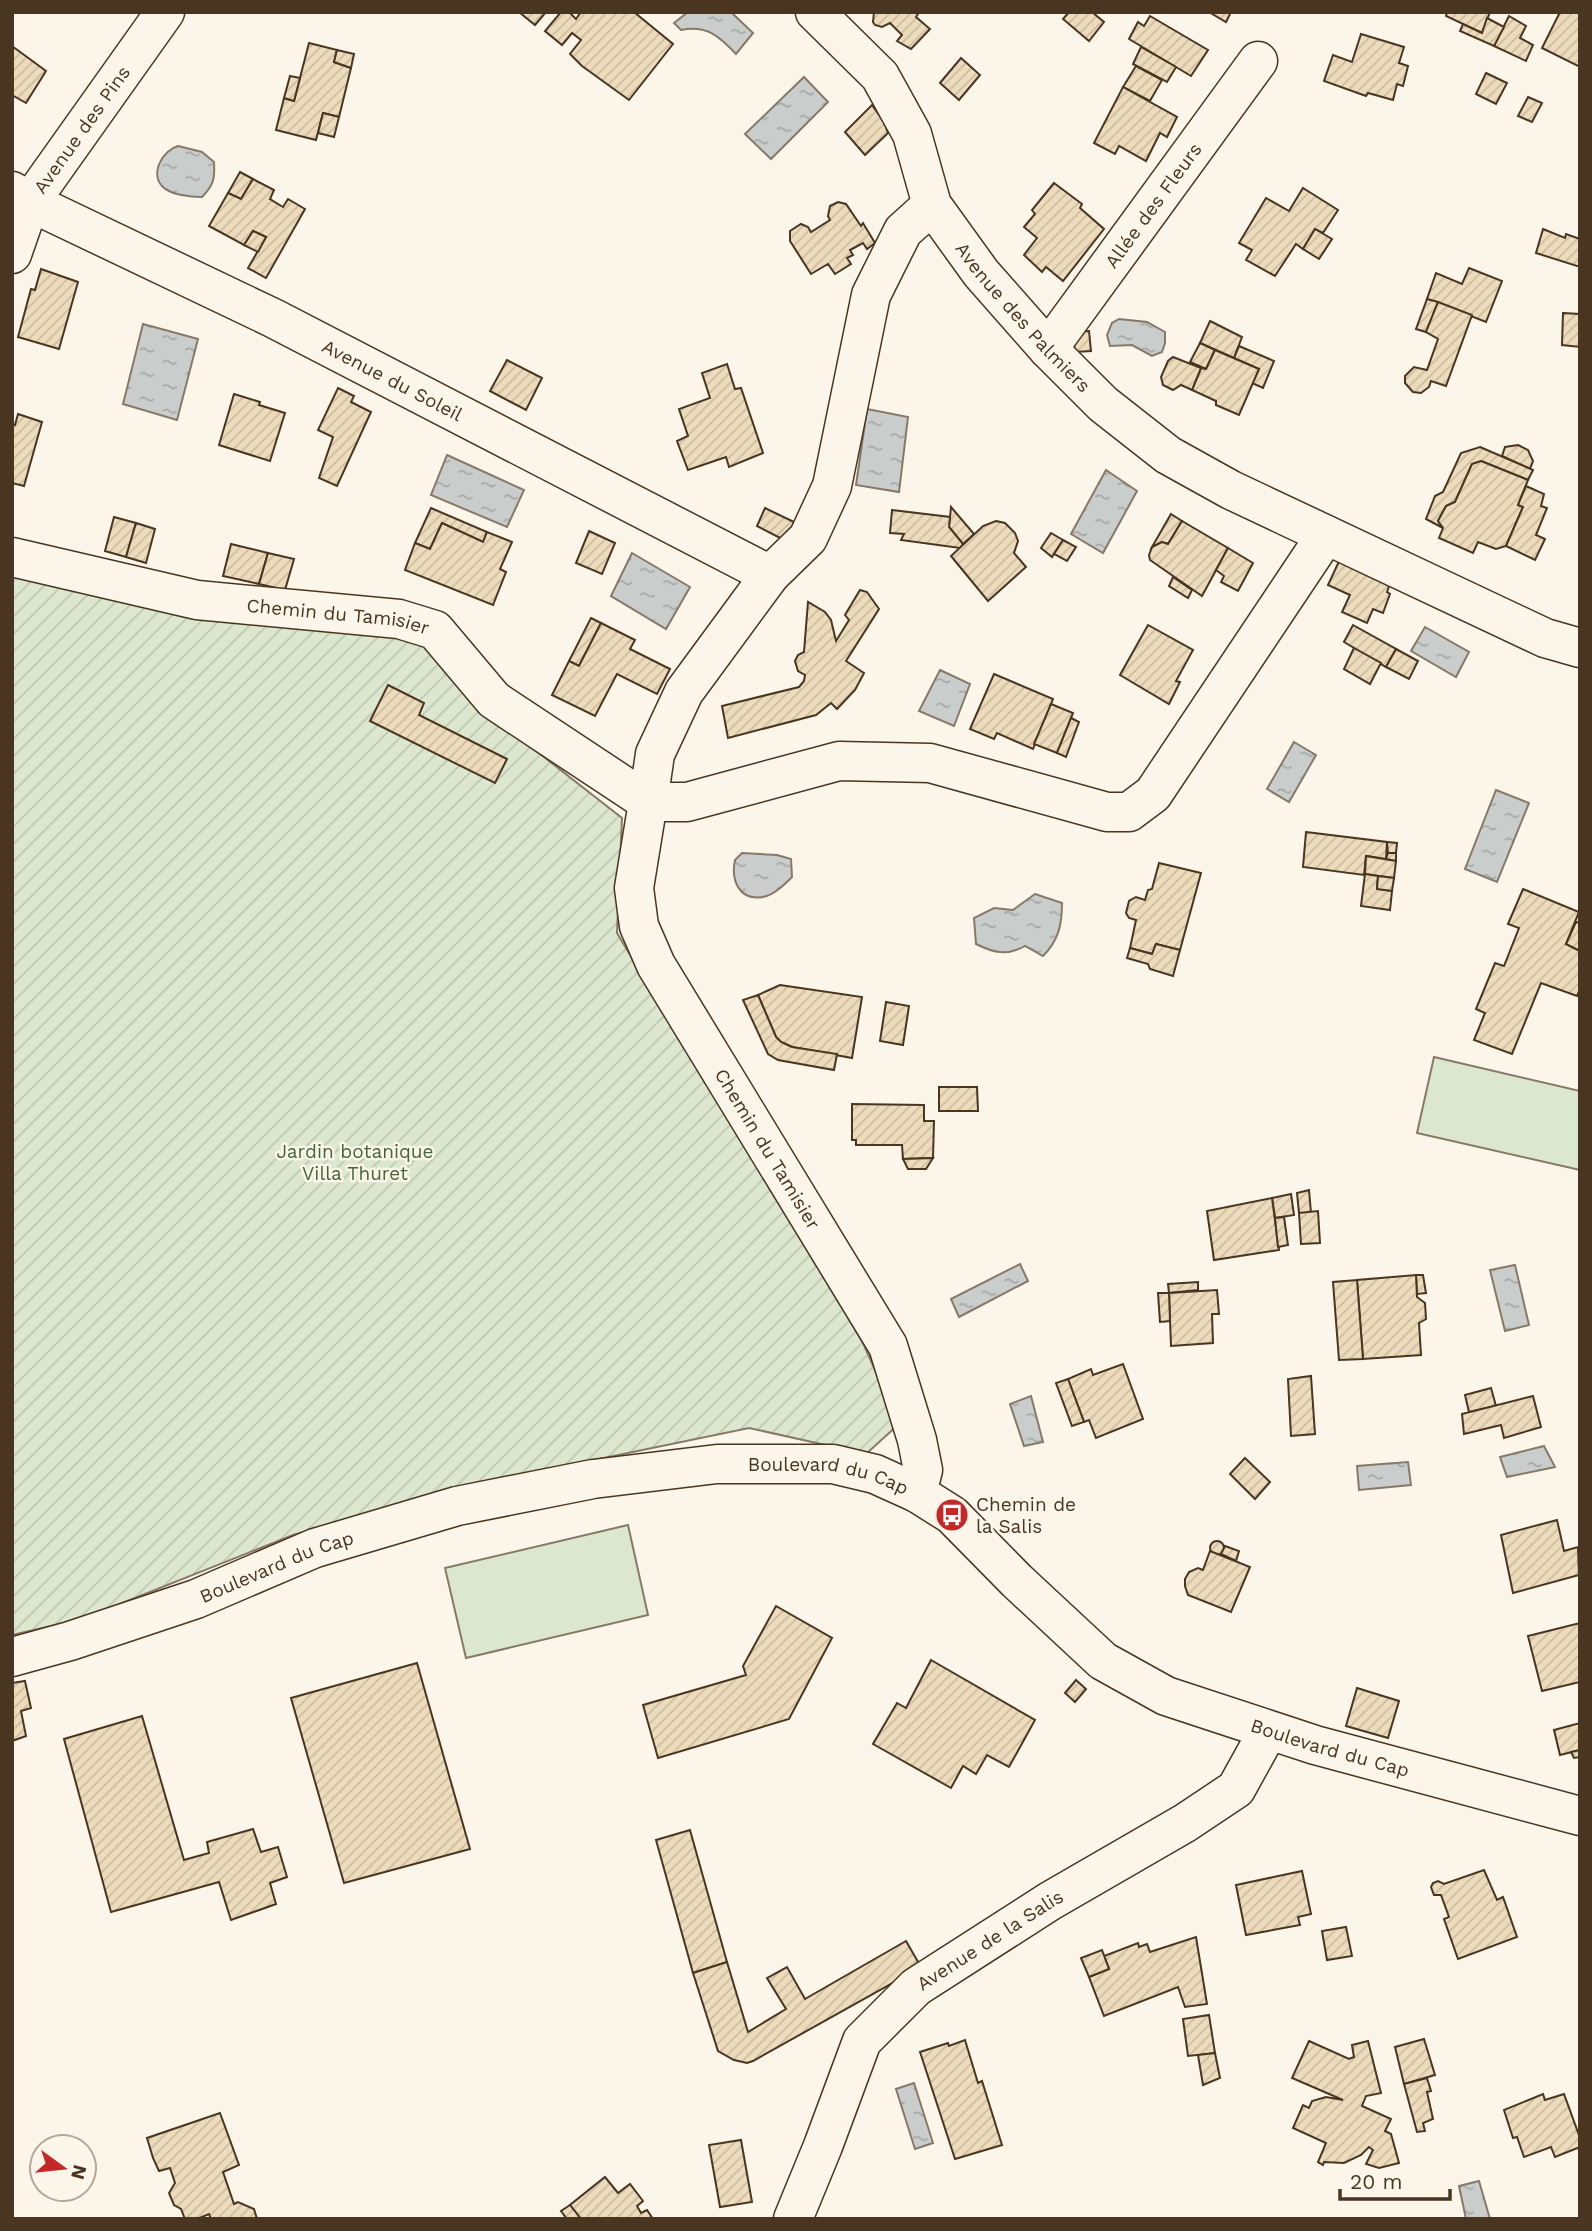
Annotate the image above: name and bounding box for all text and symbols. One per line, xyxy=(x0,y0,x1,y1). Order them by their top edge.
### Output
street label: Avenue des Pins xyxy=(28,61,135,198)
street label: Allée des Fleurs xyxy=(1100,138,1206,272)
street label: Avenue des Palmiers xyxy=(951,238,1096,397)
street label: Avenue du Soleil xyxy=(318,334,467,426)
street label: Chemin du Tamisier xyxy=(246,593,432,639)
street label: Chemin du Tamisier xyxy=(710,1064,826,1234)
park label: Jardin botanique Villa Thuret xyxy=(276,1140,434,1185)
street label: Boulevard du Cap xyxy=(748,1452,912,1499)
place label: Chemin de la Salis xyxy=(976,1493,1076,1538)
bus stop icon: Chemin de la Salis xyxy=(933,1496,971,1534)
street label: Boulevard du Cap xyxy=(196,1526,356,1608)
street label: Boulevard du Cap xyxy=(1248,1713,1412,1781)
street label: Avenue de la Salis xyxy=(912,1884,1067,1995)
north arrow xyxy=(28,2133,98,2203)
scale bar xyxy=(1340,2158,1450,2202)
text: N xyxy=(66,2162,92,2182)
text: 20 m xyxy=(1350,2169,1402,2194)

